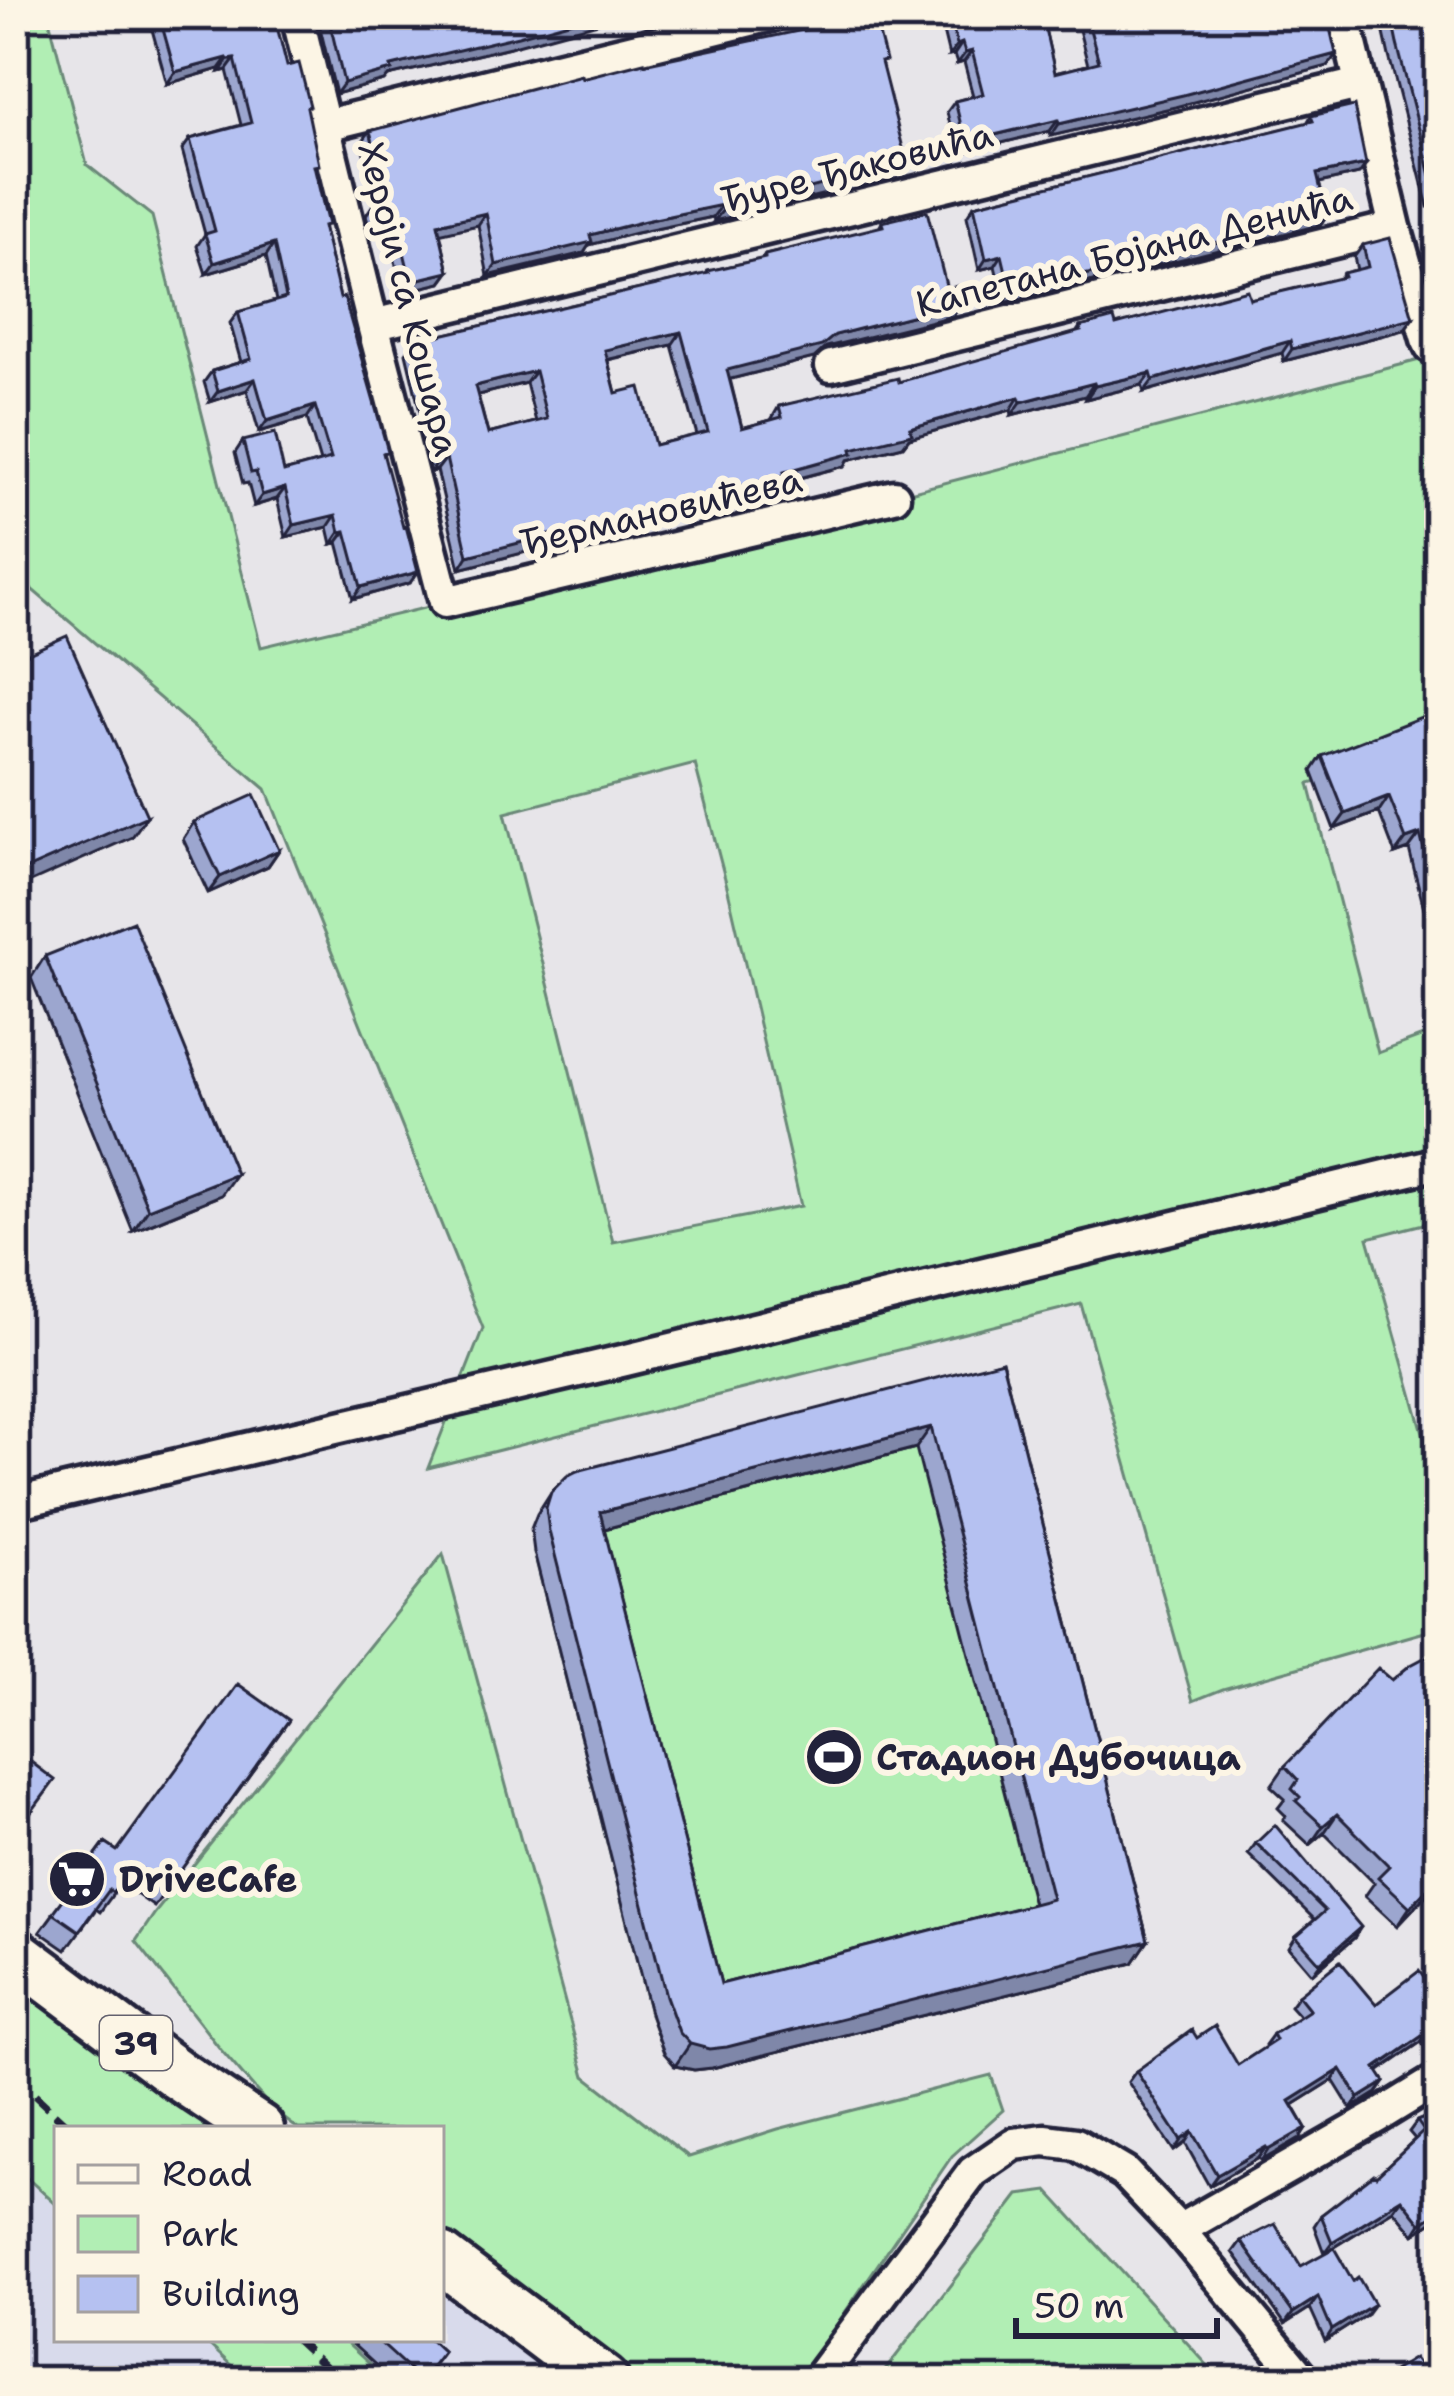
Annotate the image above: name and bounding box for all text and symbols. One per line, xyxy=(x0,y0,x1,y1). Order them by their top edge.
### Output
street label: Ђуре Ђаковића xyxy=(716,110,998,224)
street label: Хероји са Кошара xyxy=(346,137,472,461)
street label: Капетана Бојана Денића xyxy=(911,173,1357,329)
street label: Ђермановићева xyxy=(515,455,807,567)
sports icon: Стадион Дубочица xyxy=(803,1726,865,1788)
place label: Стадион Дубочица xyxy=(876,1733,1241,1782)
supermarket icon: DriveCafe xyxy=(46,1848,108,1910)
place label: DriveCafe xyxy=(119,1855,298,1904)
road number: 39 xyxy=(100,2016,172,2070)
legend xyxy=(54,2126,444,2342)
text: Road xyxy=(162,2149,252,2198)
text: Park xyxy=(162,2209,239,2258)
scale bar xyxy=(1016,2264,1217,2338)
text: Building xyxy=(162,2269,300,2318)
text: 50 m xyxy=(1034,2281,1124,2330)

